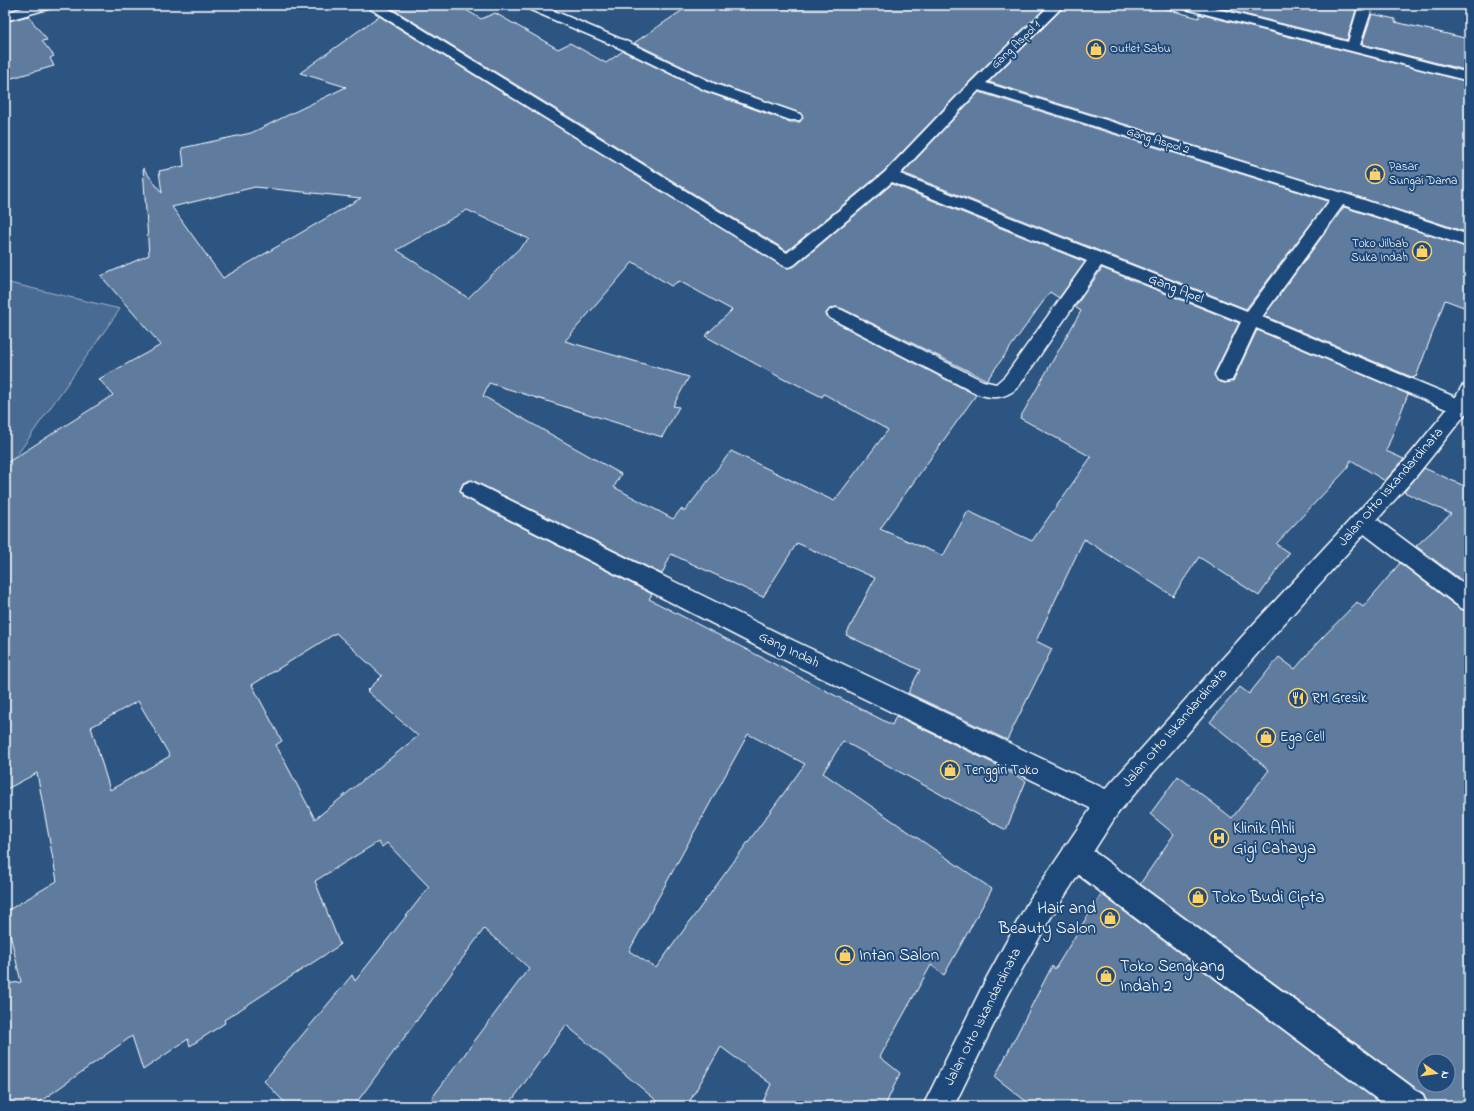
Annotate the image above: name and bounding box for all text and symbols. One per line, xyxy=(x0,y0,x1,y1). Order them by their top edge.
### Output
street label: Gang Aspol 1 xyxy=(987,16,1046,74)
shop icon: Outlet Sabu xyxy=(1085,38,1107,60)
place label: Outlet Sabu xyxy=(1110,40,1171,58)
street label: Gang Aspol 2 xyxy=(1124,123,1192,160)
place label: Pasar Sungai Dama xyxy=(1389,158,1458,191)
shop icon: Pasar Sungai Dama xyxy=(1364,163,1386,185)
place label: Toko Jilbab Suka Indah xyxy=(1351,235,1409,267)
shop icon: Toko Jilbab Suka Indah xyxy=(1411,240,1433,262)
street label: Gang Apel xyxy=(1145,268,1207,311)
street label: Jalan Otto Iskandardinata xyxy=(1333,423,1449,551)
street label: Gang Indah xyxy=(755,626,823,675)
street label: Jalan Otto Iskandardinata xyxy=(1117,664,1233,792)
restaurant icon: RM Gresik xyxy=(1287,687,1309,709)
place label: RM Gresik xyxy=(1312,688,1368,709)
shop icon: Ega Cell xyxy=(1255,726,1277,748)
place label: Ega Cell xyxy=(1280,727,1325,749)
shop icon: Tenggiri Toko xyxy=(939,759,961,781)
place label: Tenggiri Toko xyxy=(964,760,1038,782)
place label: Klinik Ahli Gigi Cahaya xyxy=(1233,816,1316,863)
hospital icon: Klinik Ahli Gigi Cahaya xyxy=(1208,827,1230,849)
place label: Toko Budi Cipta xyxy=(1212,885,1324,910)
shop icon: Toko Budi Cipta xyxy=(1187,886,1209,908)
place label: Hair and Beauty Salon xyxy=(998,896,1096,942)
shop icon: Hair and Beauty Salon xyxy=(1099,907,1121,929)
place label: Intan Salon xyxy=(859,943,939,968)
shop icon: Intan Salon xyxy=(834,944,856,966)
street label: Jalan Otto Iskandardinata xyxy=(939,945,1027,1089)
place label: Toko Sengkang Indah 2 xyxy=(1120,954,1224,999)
shop icon: Toko Sengkang Indah 2 xyxy=(1095,965,1117,987)
north arrow xyxy=(1416,1053,1456,1093)
text: N xyxy=(1436,1070,1453,1080)

